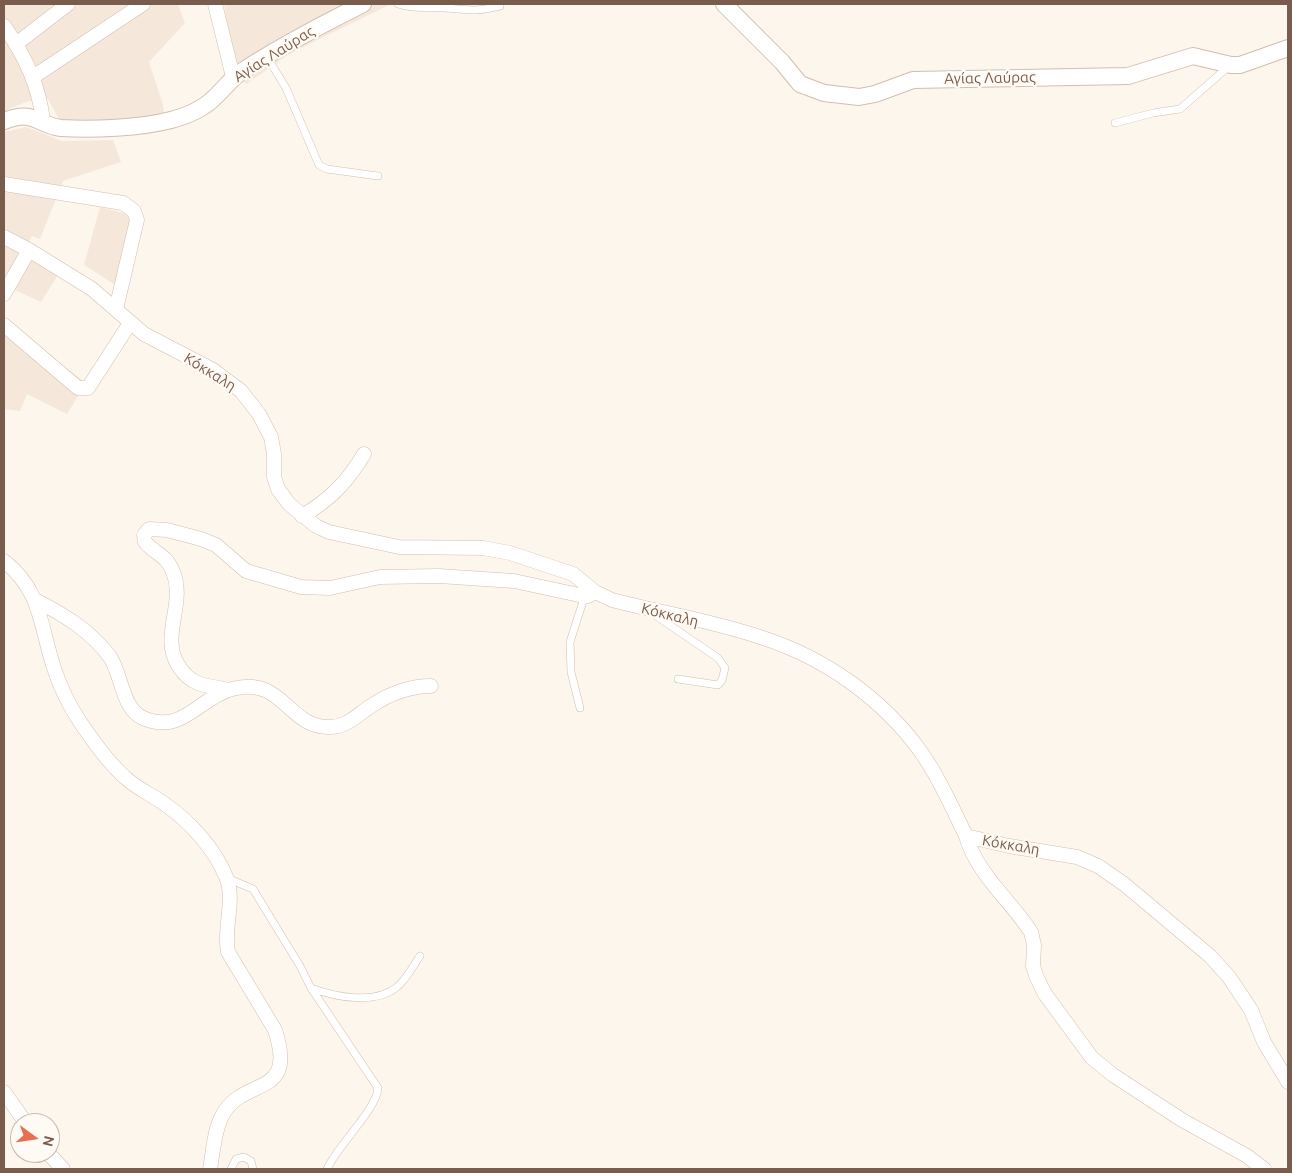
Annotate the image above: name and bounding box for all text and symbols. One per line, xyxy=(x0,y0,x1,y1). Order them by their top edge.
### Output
street label: Αγίας Λαύρας xyxy=(230,22,318,86)
street label: Αγίας Λαύρας xyxy=(944,68,1036,88)
street label: Κόκκαλη xyxy=(181,349,239,395)
street label: Κόκκαλη xyxy=(640,599,700,631)
street label: Κόκκαλη xyxy=(981,831,1041,859)
north arrow xyxy=(10,1113,60,1163)
text: N xyxy=(40,1134,58,1148)

